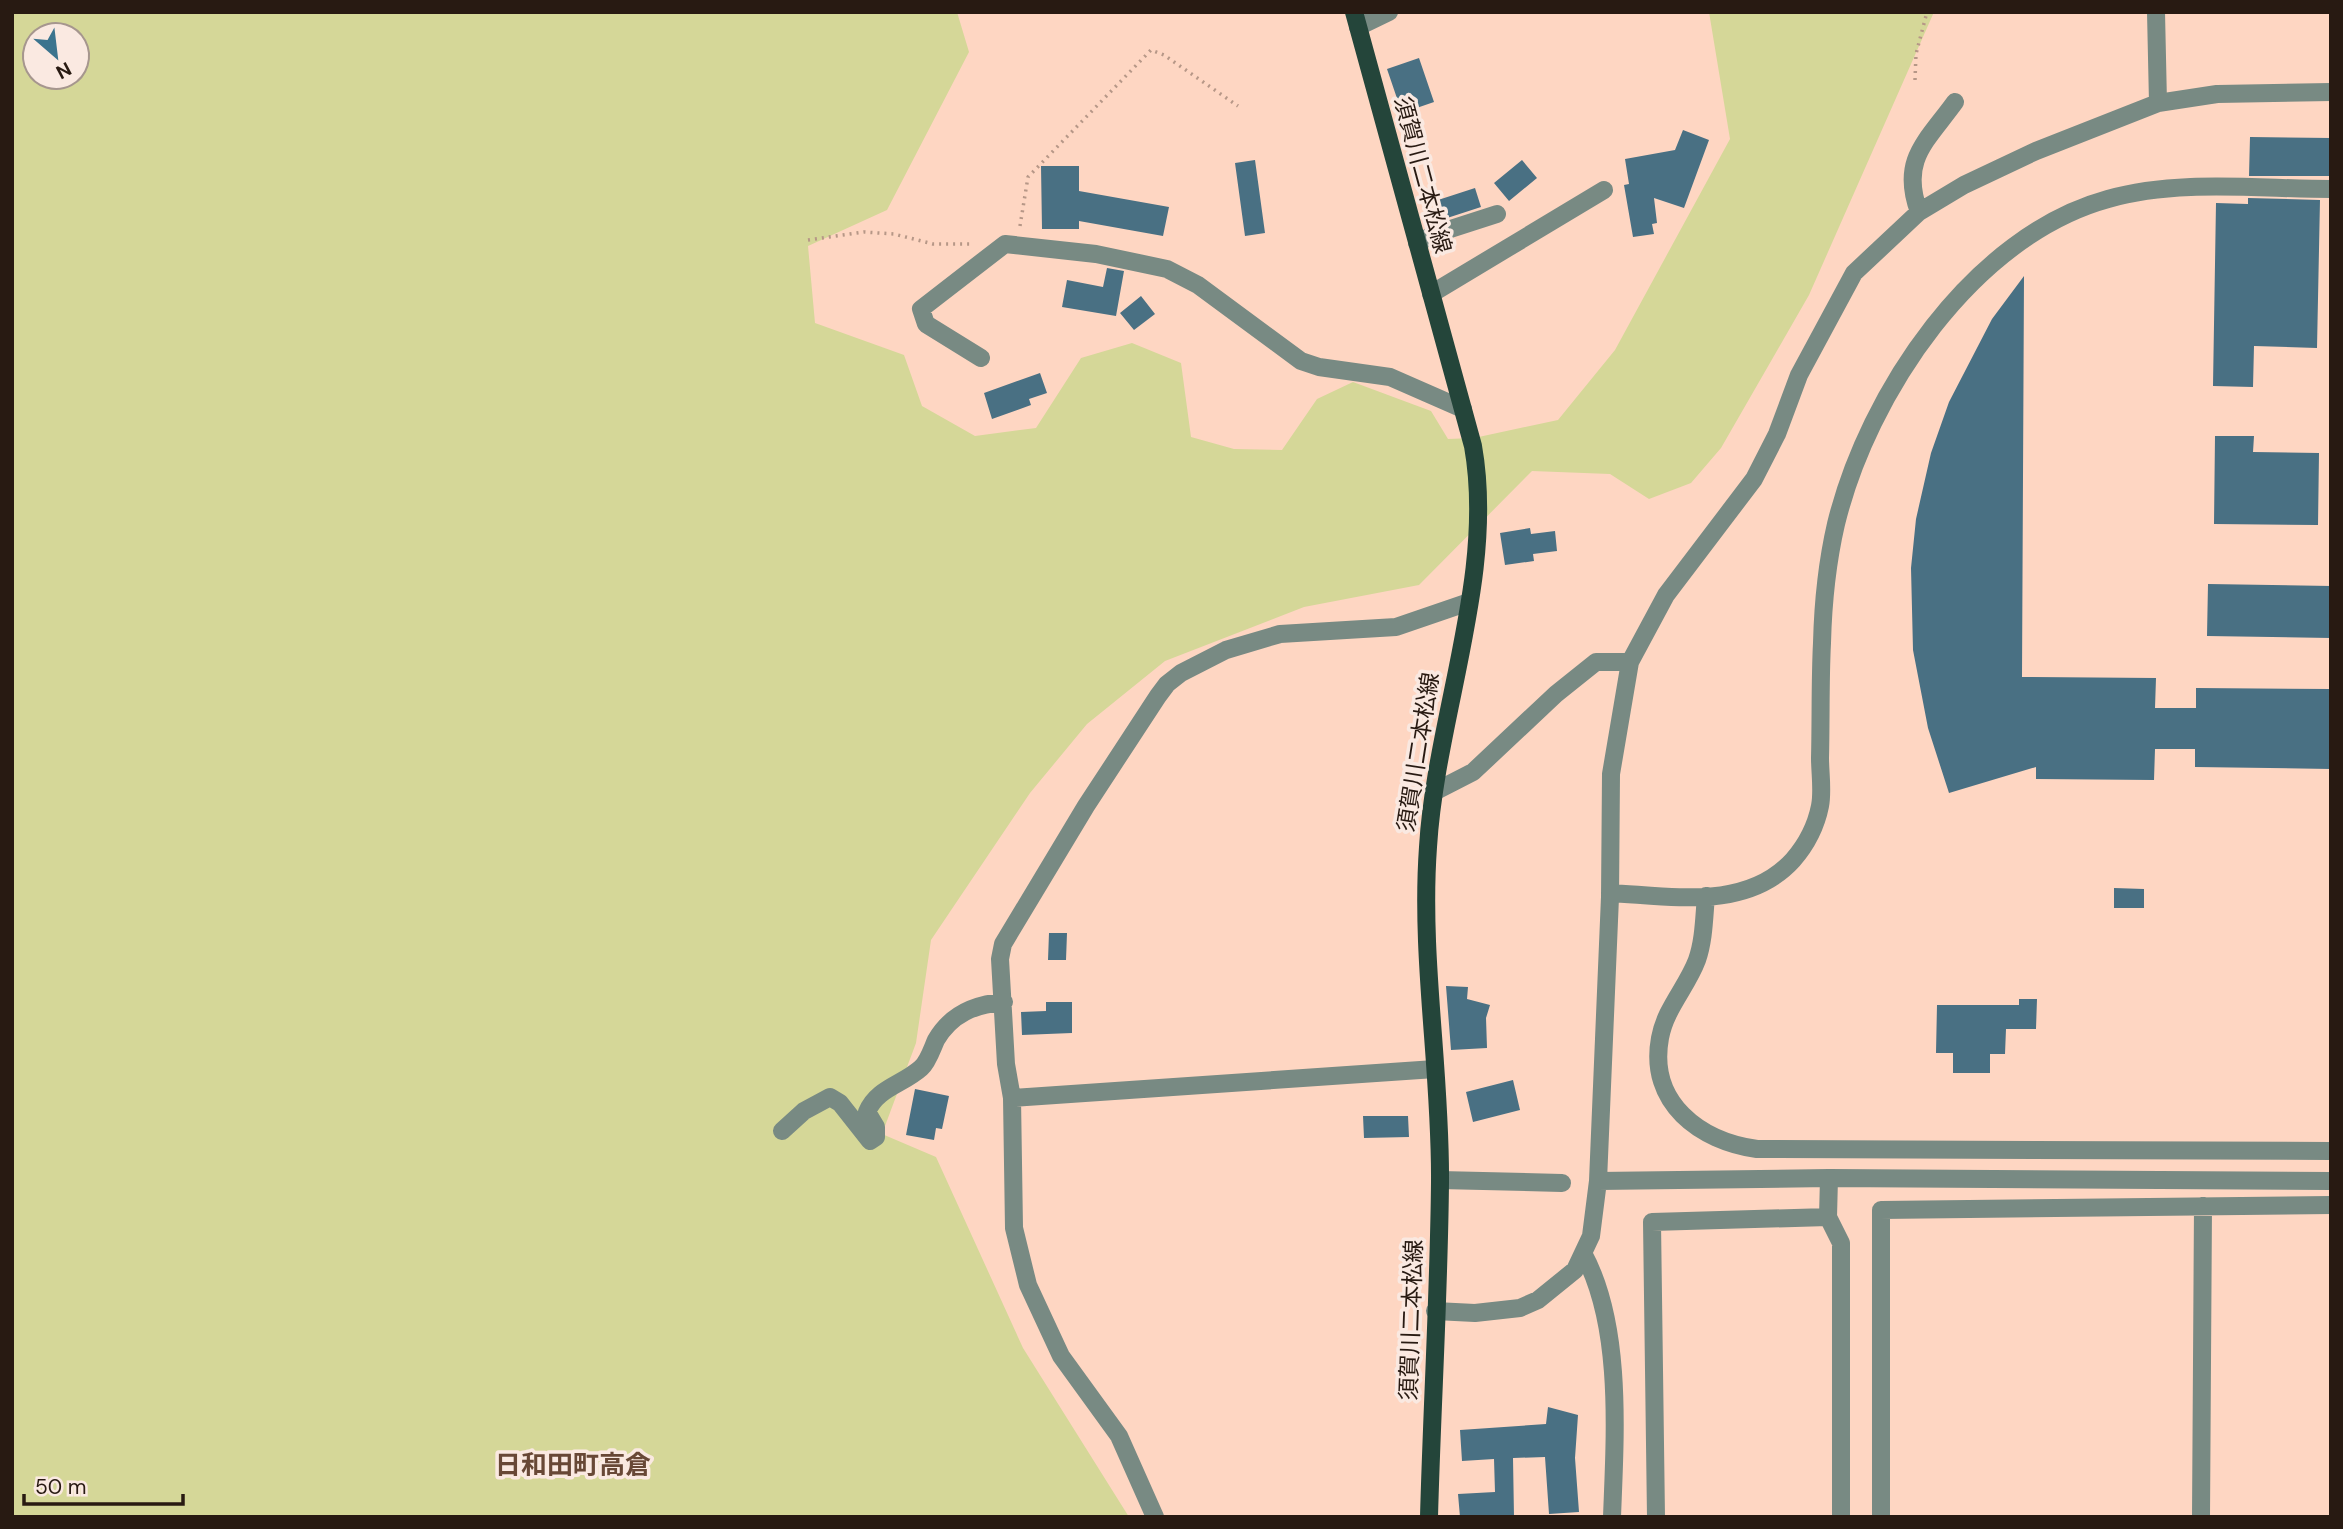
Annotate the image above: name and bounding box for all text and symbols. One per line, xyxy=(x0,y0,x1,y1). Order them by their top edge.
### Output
north arrow xyxy=(21,21,91,91)
text: N xyxy=(52,56,76,85)
street label: 須賀川二本松線 xyxy=(1388,93,1458,257)
street label: 須賀川二本松線 xyxy=(1391,670,1445,834)
street label: 須賀川二本松線 xyxy=(1393,1239,1429,1401)
district label: 日和田町高倉 xyxy=(495,1448,651,1482)
scale bar xyxy=(24,1462,184,1506)
text: 50 m xyxy=(35,1473,86,1501)

